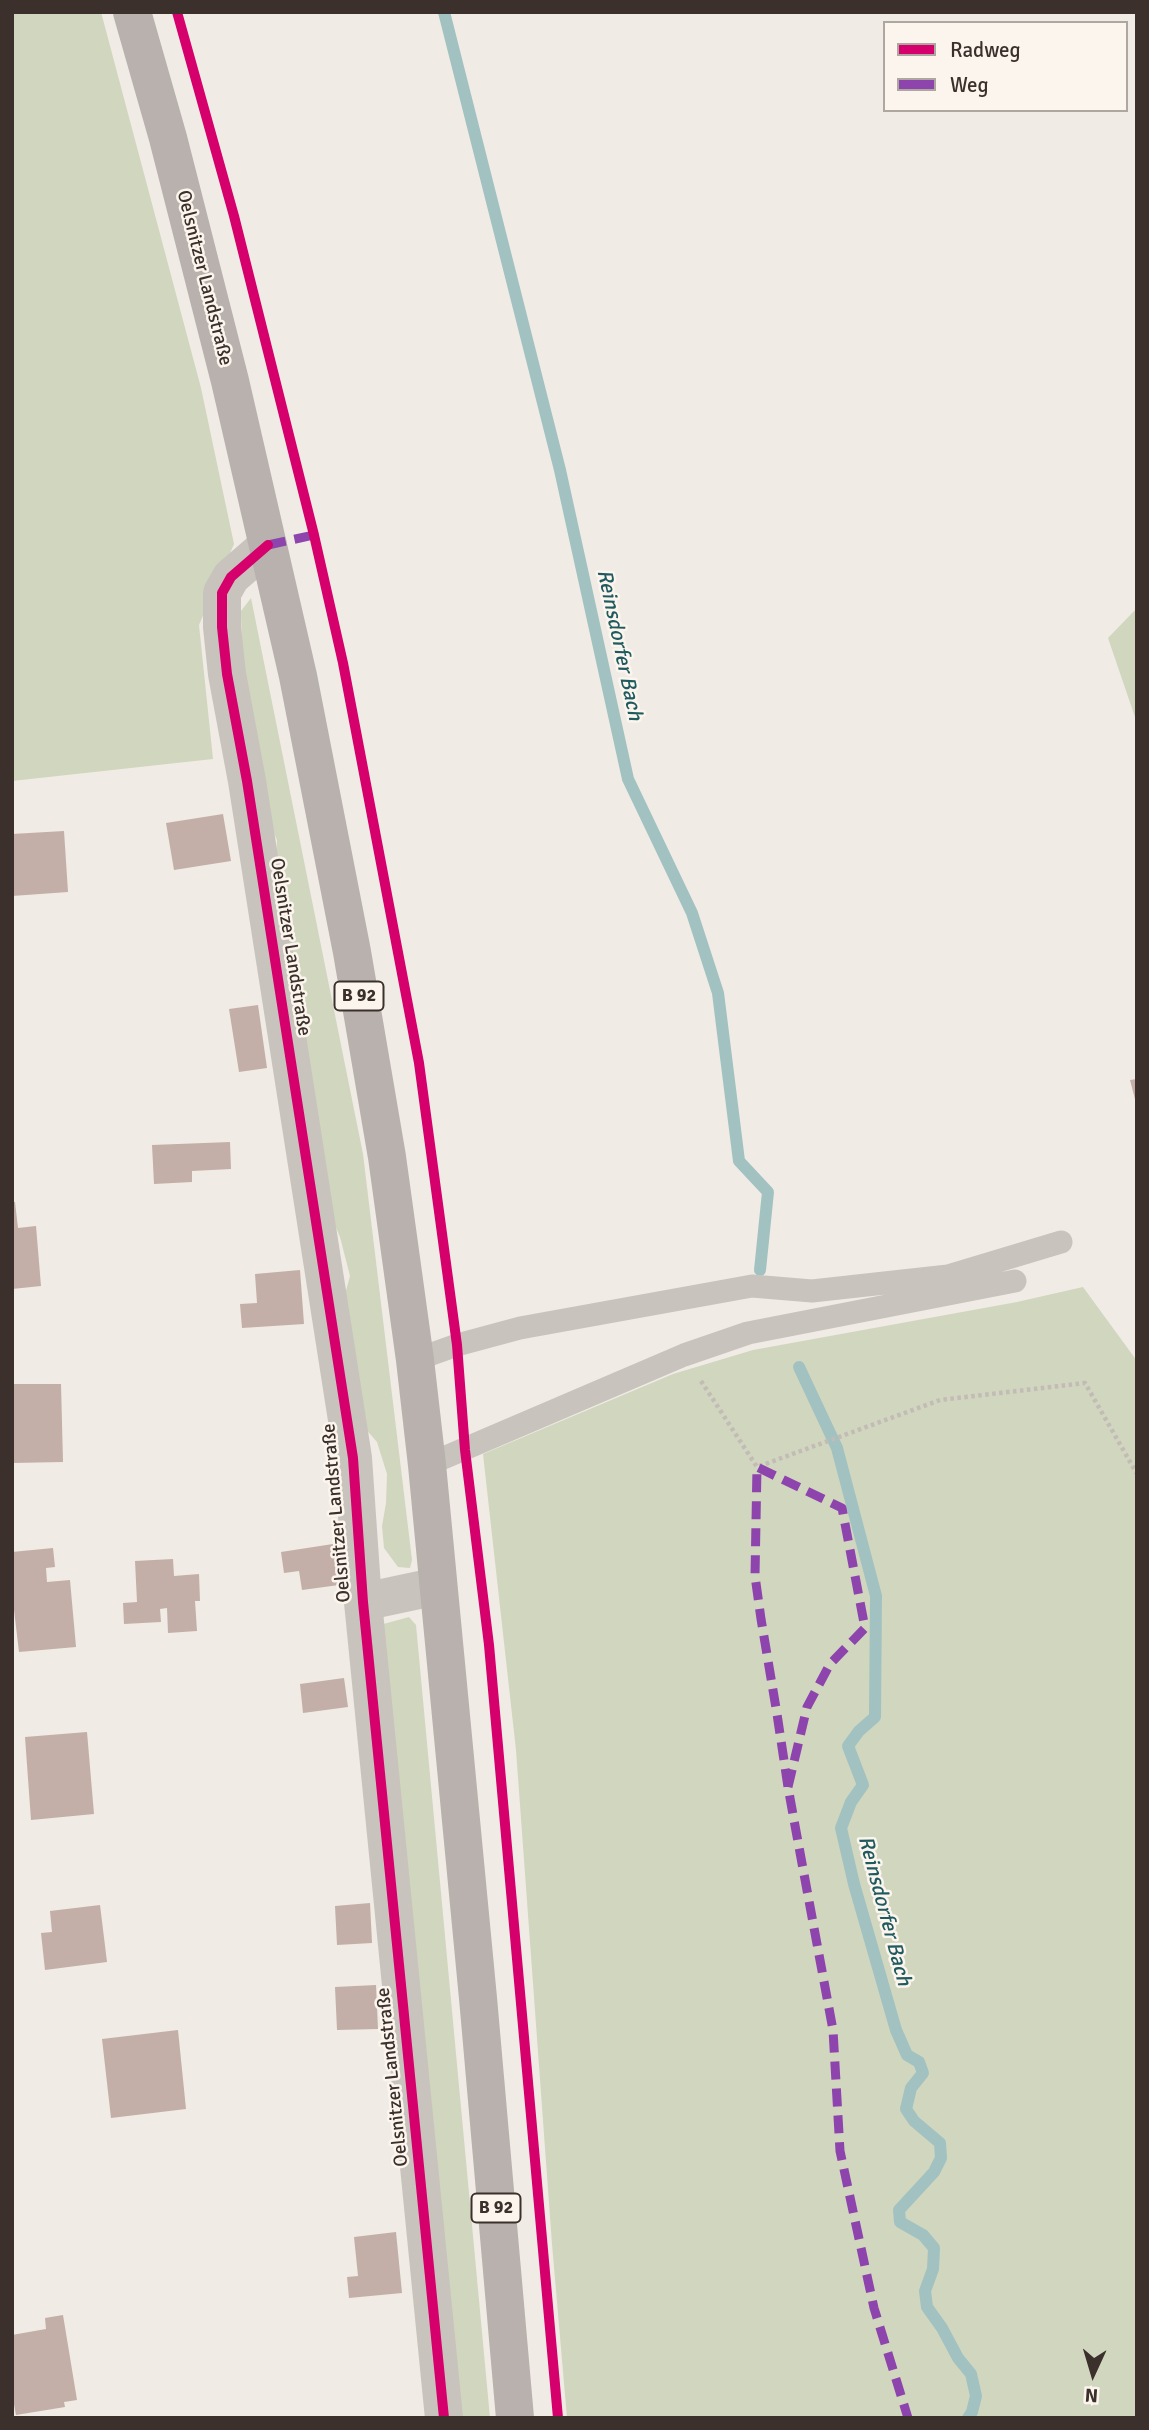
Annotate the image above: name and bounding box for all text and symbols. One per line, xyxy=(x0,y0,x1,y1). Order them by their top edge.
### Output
legend xyxy=(883,21,1128,112)
text: Radweg xyxy=(950,37,1021,63)
text: Weg xyxy=(950,72,989,98)
street label: Oelsnitzer Landstraße xyxy=(171,188,237,368)
water label: Reinsdorfer Bach xyxy=(591,567,647,723)
street label: Oelsnitzer Landstraße xyxy=(265,856,315,1038)
road number: B 92 xyxy=(334,981,384,1010)
street label: Oelsnitzer Landstraße xyxy=(318,1422,356,1604)
water label: Reinsdorfer Bach xyxy=(852,1833,916,1989)
street label: Oelsnitzer Landstraße xyxy=(372,1986,414,2168)
road number: B 92 xyxy=(472,2194,520,2222)
north arrow xyxy=(1058,2339,1128,2409)
text: N xyxy=(1084,2383,1099,2407)

